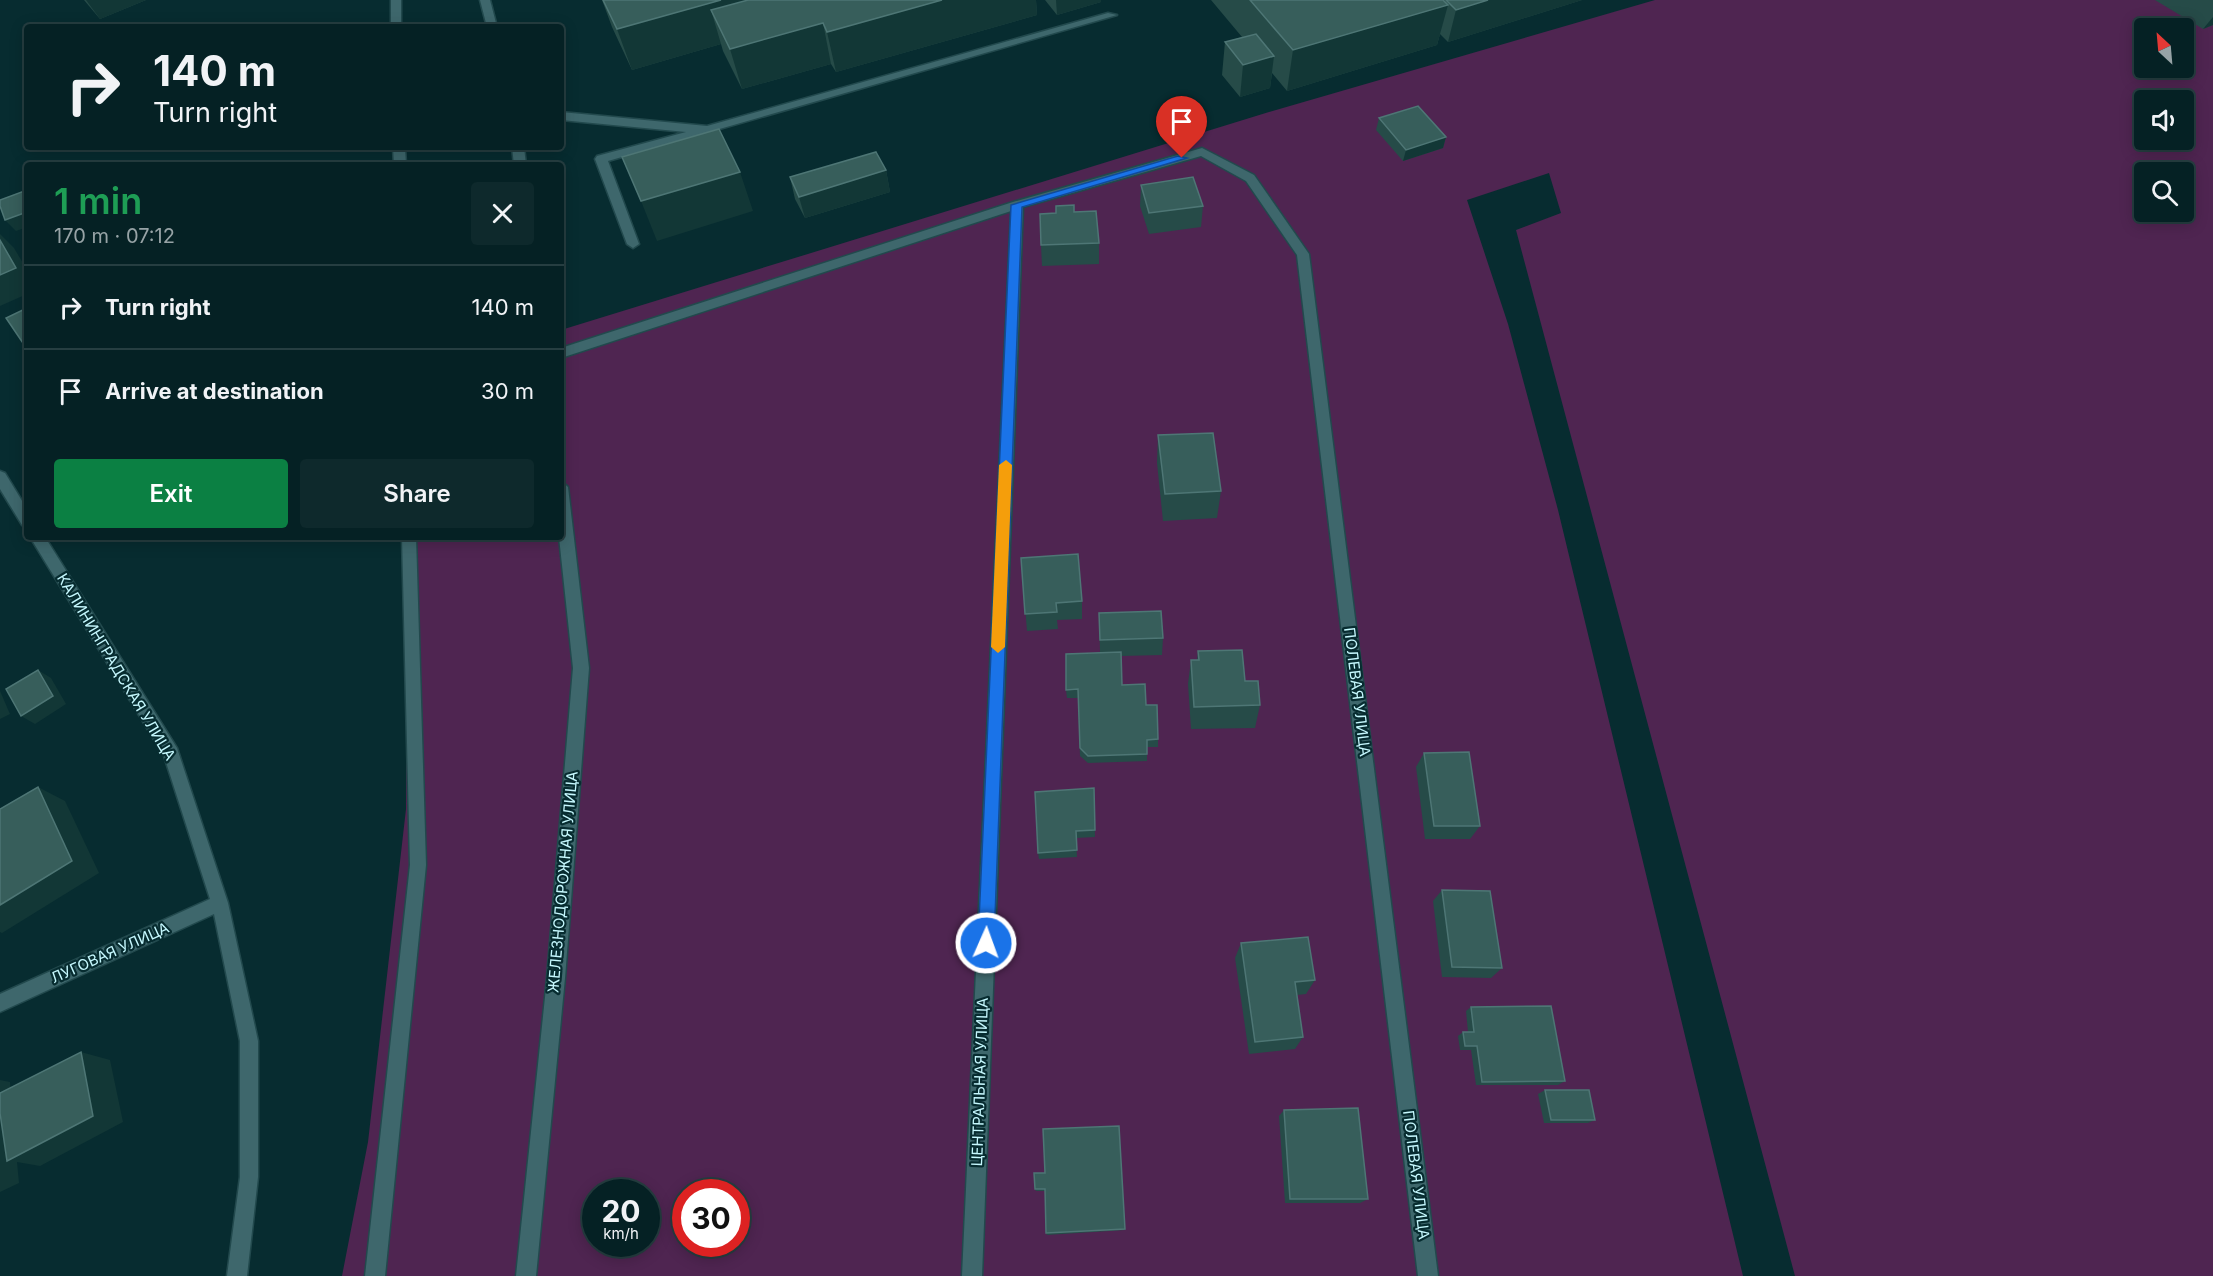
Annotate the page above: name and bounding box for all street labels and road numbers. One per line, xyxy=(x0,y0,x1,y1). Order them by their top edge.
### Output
street label: КАЛИНИНГРАДСКАЯ УЛИЦА xyxy=(53,570,180,764)
street label: ПОЛЕВАЯ УЛИЦА xyxy=(1340,626,1375,758)
street label: ЖЕЛЕЗНОДОРОЖНАЯ УЛИЦА xyxy=(543,770,582,994)
street label: ЛУГОВАЯ УЛИЦА xyxy=(48,918,172,987)
street label: ЦЕНТРАЛЬНАЯ УЛИЦА xyxy=(967,997,992,1167)
street label: ПОЛЕВАЯ УЛИЦА xyxy=(1399,1109,1434,1241)

